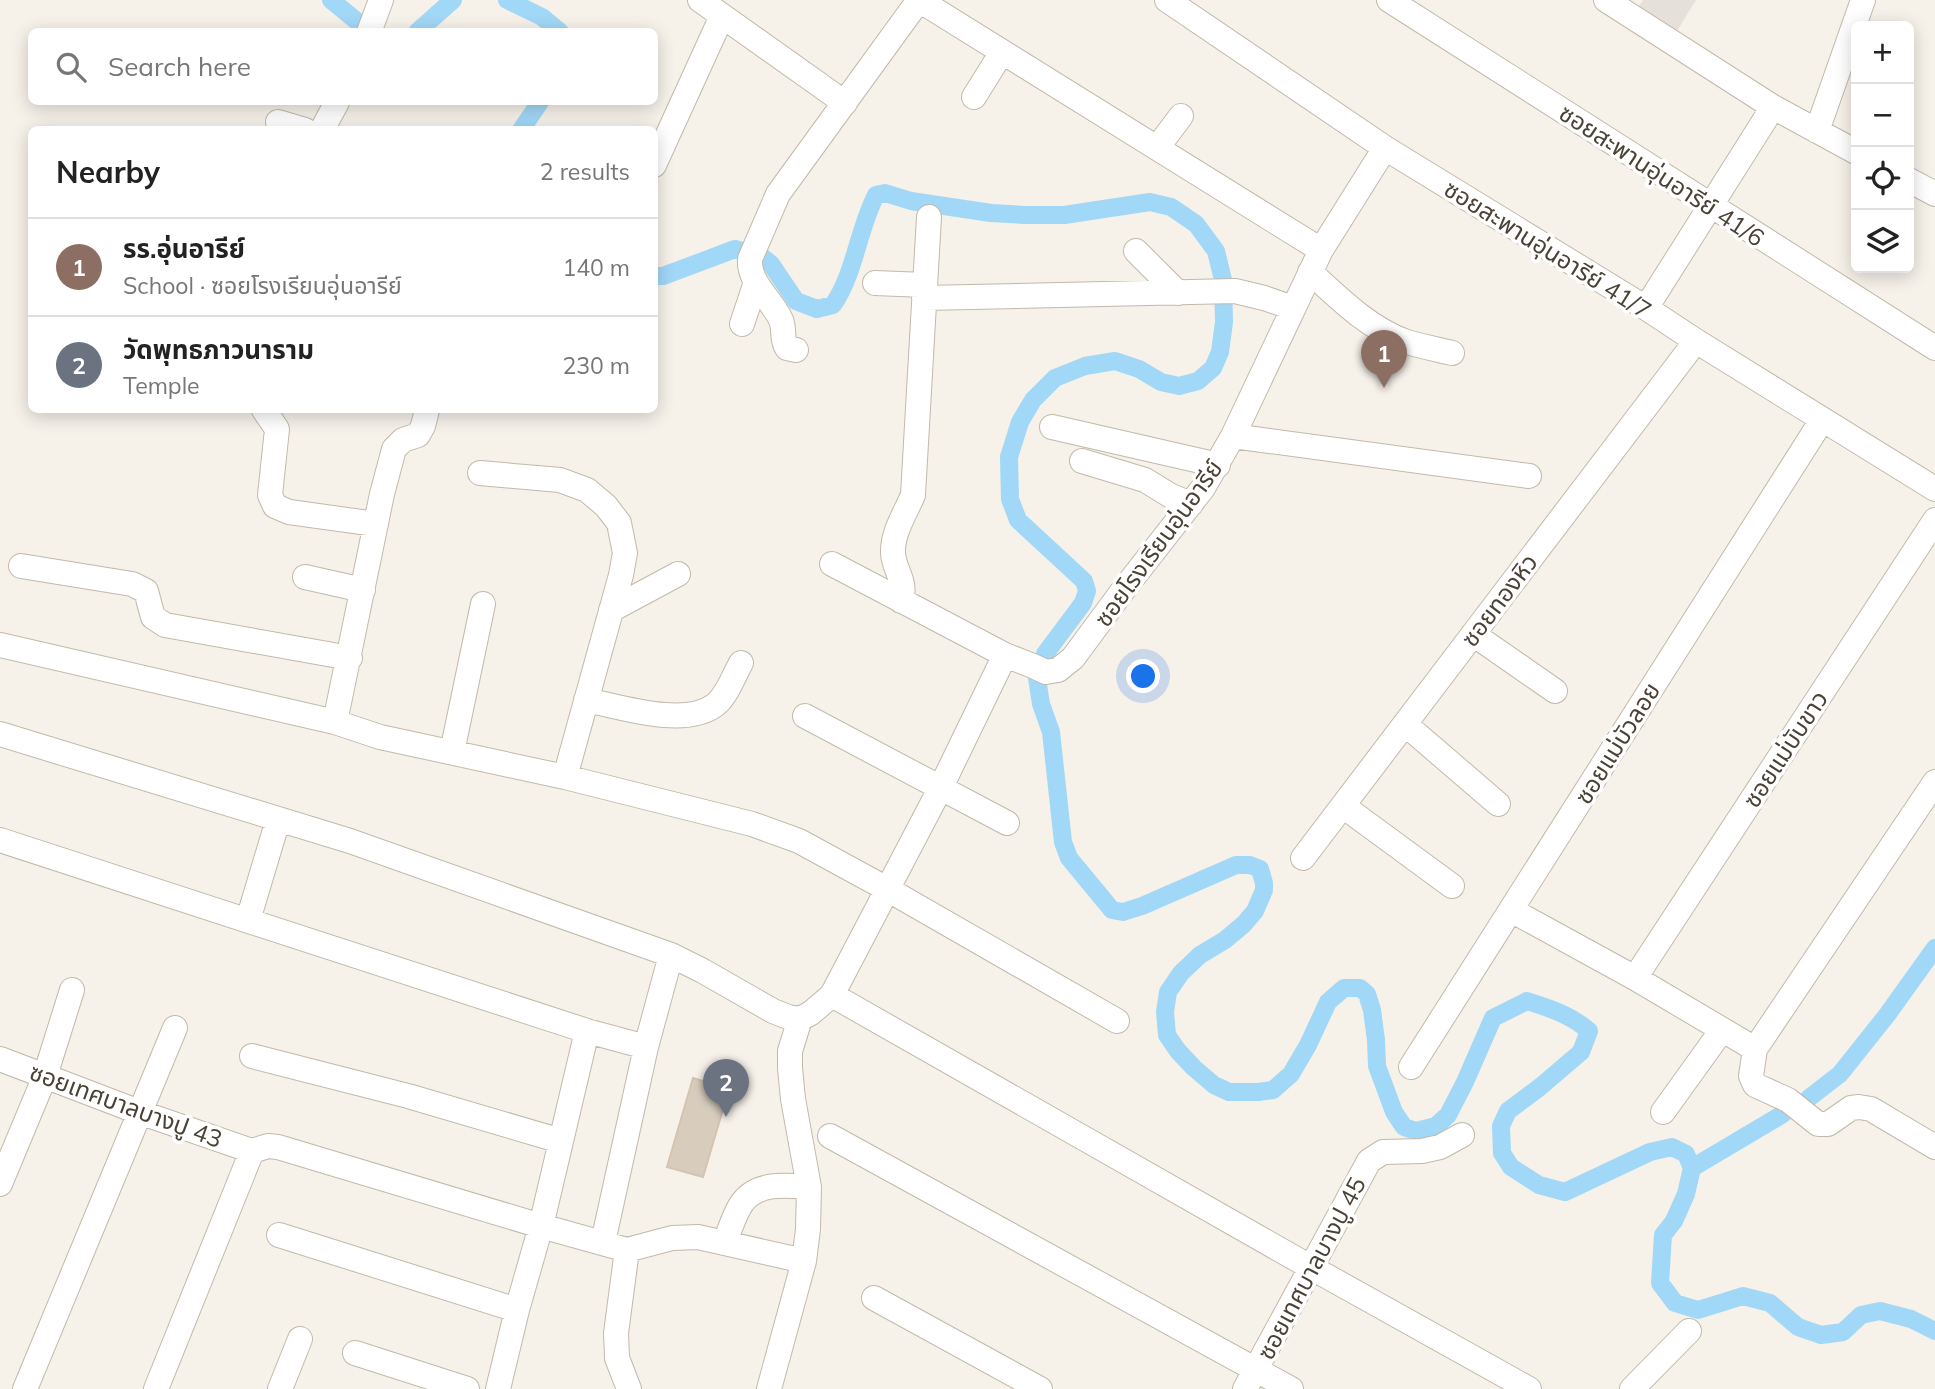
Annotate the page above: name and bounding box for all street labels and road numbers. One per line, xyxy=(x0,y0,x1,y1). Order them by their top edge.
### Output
street label: ซอยสะพานอุ่นอารีย์ 41/6 xyxy=(1553,97,1770,253)
street label: ซอยสะพานอุ่นอารีย์ 41/7 xyxy=(1438,173,1657,326)
street label: ซอยโรงเรียนอุ่นอารีย์ xyxy=(1087,454,1229,633)
street label: ซอยทองหิว xyxy=(1454,548,1544,652)
street label: ซอยแม่บัวลอย xyxy=(1568,677,1666,809)
street label: ซอยแม่บับขาว xyxy=(1736,685,1834,813)
street label: ซอยเทศบาลบางปู 43 xyxy=(25,1056,226,1155)
street label: ซอยเทศบาลบางปู 45 xyxy=(1250,1171,1373,1365)

